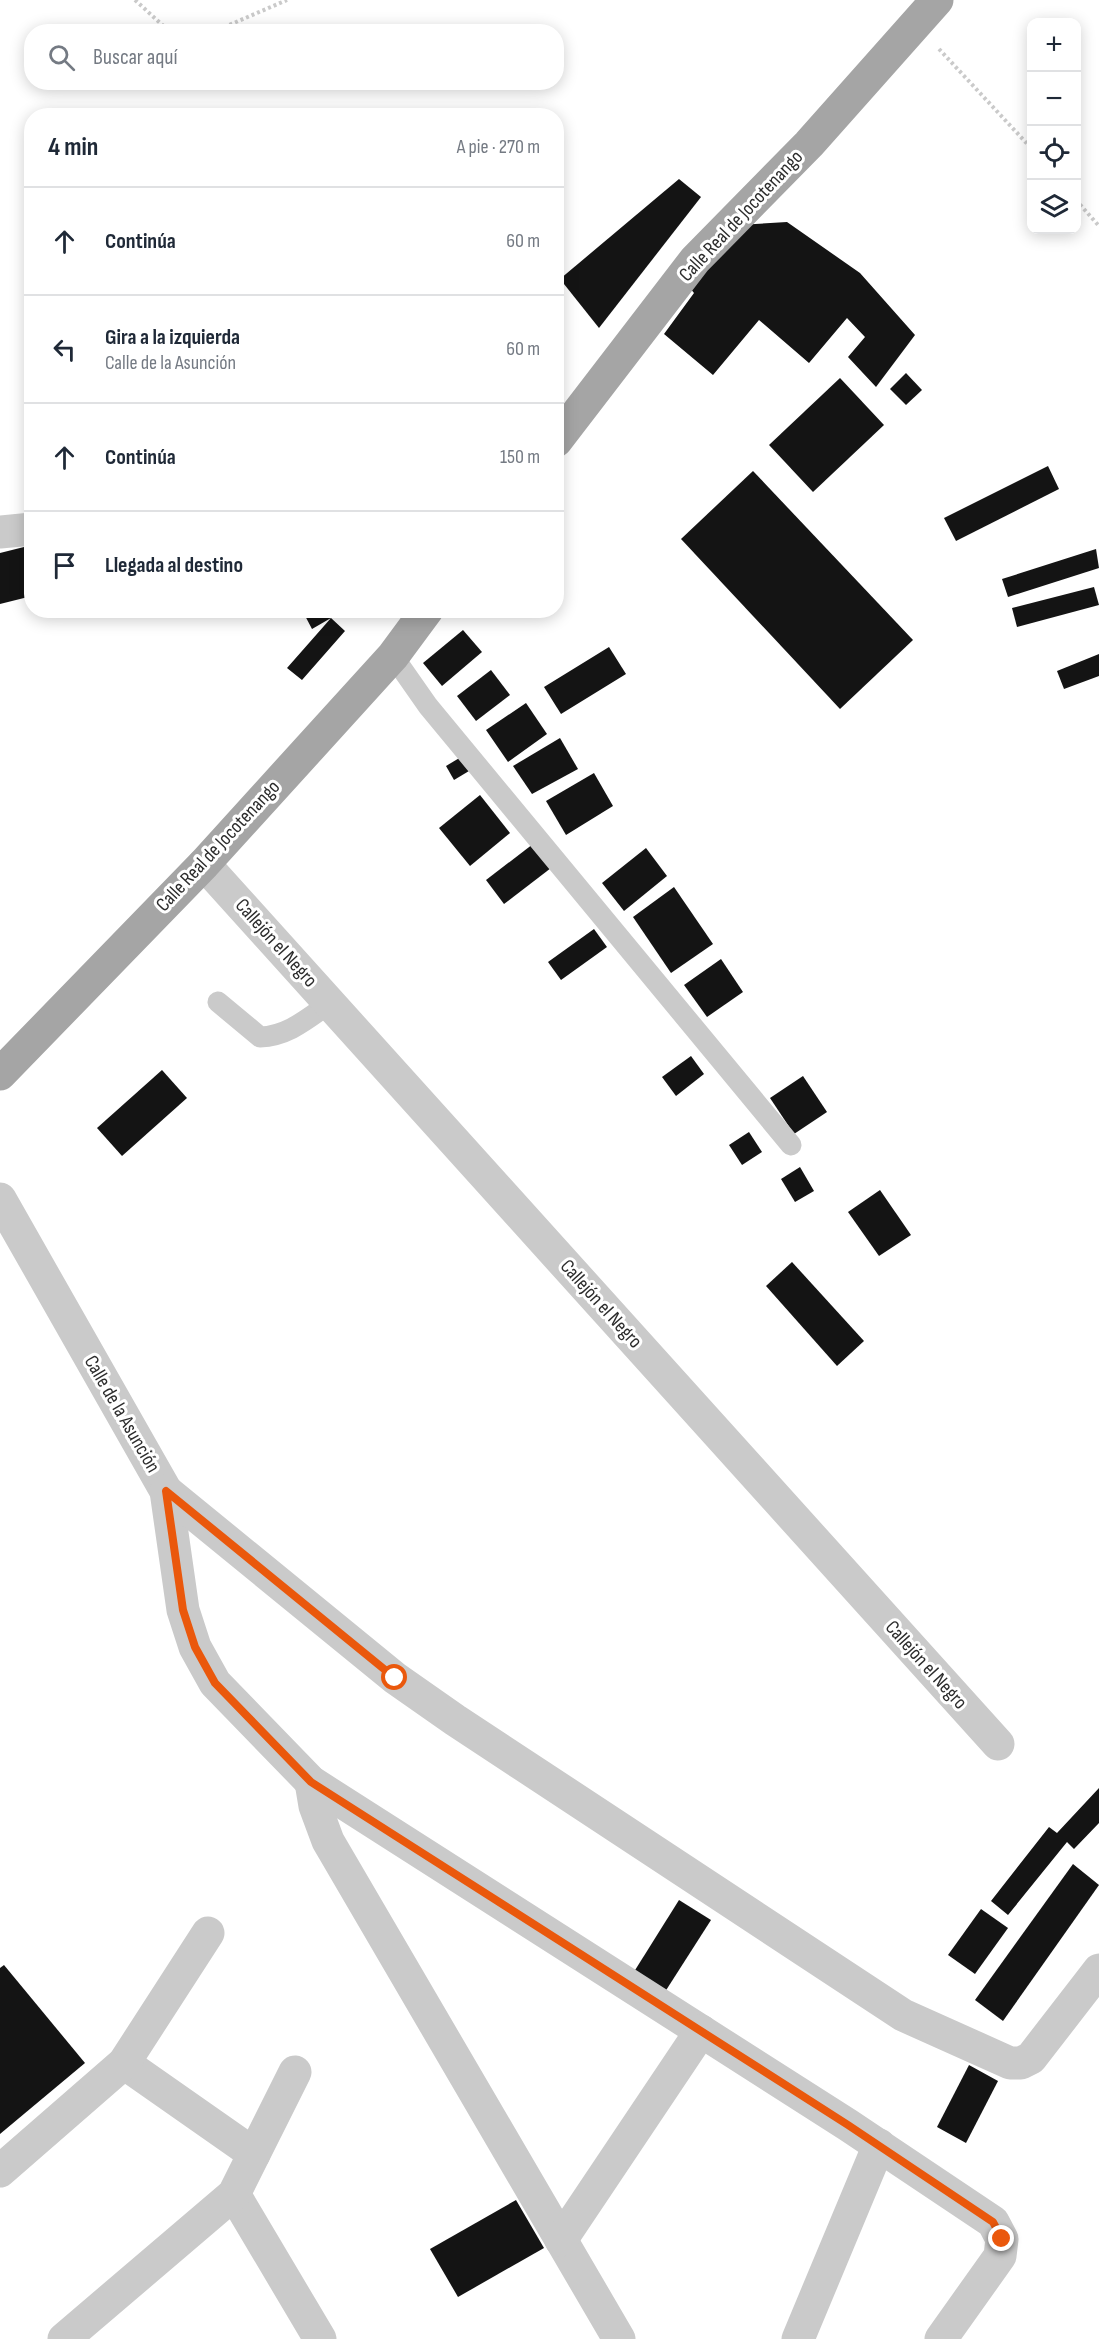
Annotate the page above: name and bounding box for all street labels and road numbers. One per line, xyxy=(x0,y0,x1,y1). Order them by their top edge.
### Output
street label: Calle Real de Jocotenango xyxy=(674,145,808,287)
street label: Calle Real de Jocotenango xyxy=(151,775,285,917)
street label: Callejón el Negro xyxy=(230,894,322,992)
street label: Callejón el Negro xyxy=(555,1255,647,1353)
street label: Calle de la Asunción xyxy=(79,1351,165,1477)
street label: Callejón el Negro xyxy=(880,1616,972,1714)

